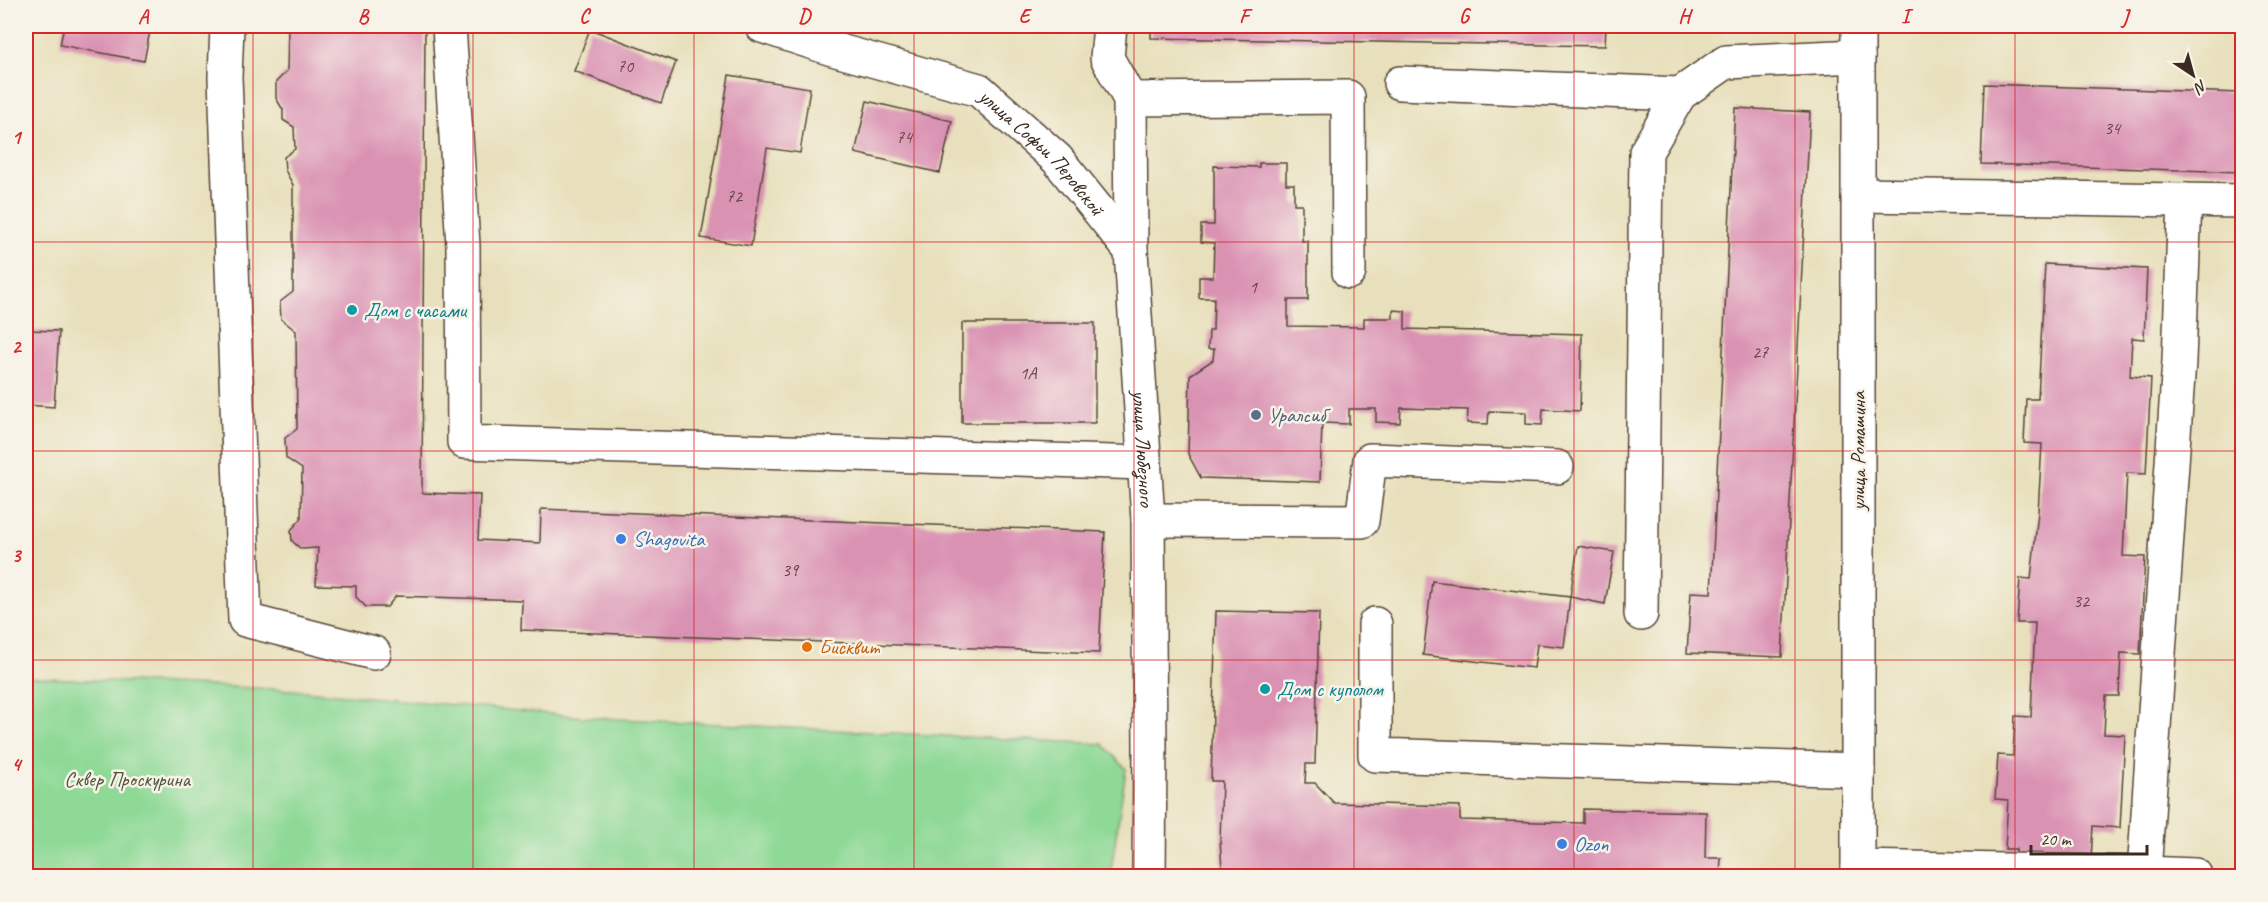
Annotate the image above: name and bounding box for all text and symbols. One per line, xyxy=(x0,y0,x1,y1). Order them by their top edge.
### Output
text: A xyxy=(138,4,150,29)
text: B xyxy=(358,4,370,29)
text: C xyxy=(579,4,591,29)
text: D xyxy=(798,4,812,29)
text: E xyxy=(1019,4,1033,29)
text: F xyxy=(1239,4,1253,29)
text: G xyxy=(1459,4,1472,29)
text: H xyxy=(1678,4,1693,29)
text: I xyxy=(1901,4,1914,29)
text: J xyxy=(2120,4,2132,29)
north arrow xyxy=(2163,45,2223,105)
house number: 70 xyxy=(617,55,635,77)
text: N xyxy=(2189,75,2211,99)
street label: улица Софьи Перовской xyxy=(972,82,1111,222)
house number: 34 xyxy=(2104,117,2122,139)
text: 1 xyxy=(12,125,23,150)
house number: 74 xyxy=(896,126,914,148)
house number: 72 xyxy=(726,185,744,207)
house number: 1 xyxy=(1249,276,1258,298)
place label: Дом с часами xyxy=(364,297,468,323)
marker: Дом с часами xyxy=(345,303,359,317)
text: 2 xyxy=(12,334,23,359)
house number: 27 xyxy=(1752,341,1769,363)
house number: 1А xyxy=(1019,362,1038,384)
street label: улица Любезного xyxy=(1127,387,1160,509)
street label: улица Ромашина xyxy=(1845,390,1871,512)
place label: Уралсиб xyxy=(1268,402,1331,428)
marker: Уралсиб xyxy=(1249,408,1263,422)
place label: Shagovita xyxy=(633,526,706,552)
marker: Shagovita xyxy=(614,532,628,546)
text: 3 xyxy=(12,543,23,568)
house number: 39 xyxy=(782,559,800,581)
house number: 32 xyxy=(2073,590,2091,612)
place label: Бисквит xyxy=(819,634,880,660)
marker: Бисквит xyxy=(800,640,814,654)
place label: Дом с куполом xyxy=(1277,676,1385,702)
marker: Дом с куполом xyxy=(1258,682,1272,696)
text: 4 xyxy=(12,752,24,777)
park label: Сквер Проскурина xyxy=(64,766,191,792)
scale bar xyxy=(2031,818,2146,856)
text: 20 m xyxy=(2040,828,2073,850)
place label: Ozon xyxy=(1574,831,1609,857)
marker: Ozon xyxy=(1555,837,1569,851)

